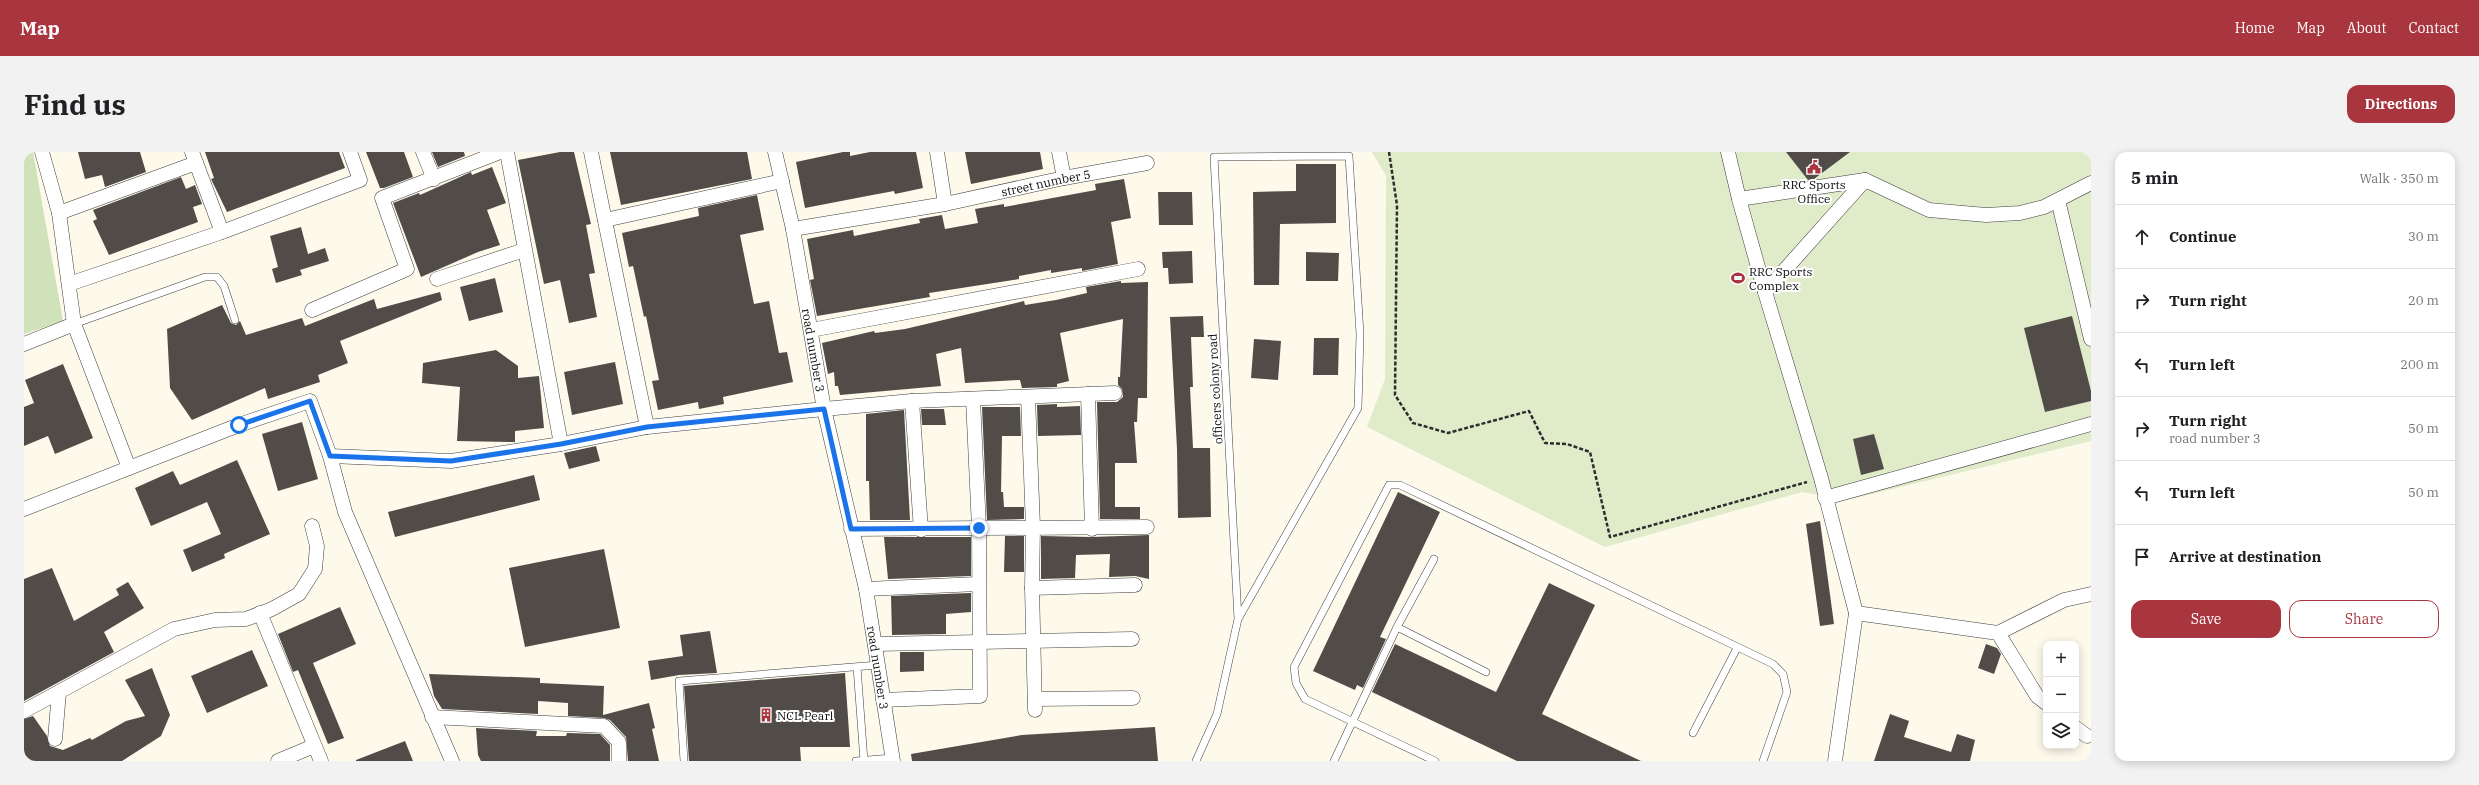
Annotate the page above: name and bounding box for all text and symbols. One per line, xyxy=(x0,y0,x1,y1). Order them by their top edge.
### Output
text: Map xyxy=(20,16,60,40)
text: Home xyxy=(2235,19,2274,37)
text: Map xyxy=(2296,19,2325,37)
text: About xyxy=(2347,19,2386,37)
text: Contact xyxy=(2408,19,2459,37)
button: Directions xyxy=(2347,85,2455,123)
text: Find us xyxy=(24,86,126,123)
public building icon: RRC Sports Office xyxy=(1806,159,1822,175)
street label: street number 5 xyxy=(1000,166,1092,199)
text: 5 min xyxy=(2131,167,2179,189)
text: Walk · 350 m xyxy=(2360,170,2439,187)
place label: RRC Sports Office xyxy=(1782,177,1846,206)
icon: ahead xyxy=(2131,226,2153,248)
text: Continue xyxy=(2169,227,2236,246)
text: 30 m xyxy=(2408,228,2439,245)
place label: RRC Sports Complex xyxy=(1749,264,1812,293)
sports icon: RRC Sports Complex xyxy=(1730,270,1746,286)
icon: right xyxy=(2131,290,2153,312)
text: Turn right xyxy=(2169,291,2247,310)
text: 20 m xyxy=(2408,292,2439,309)
street label: road number 3 xyxy=(799,307,828,393)
street label: officers colony road xyxy=(1205,333,1225,445)
icon: left xyxy=(2131,354,2153,376)
text: Turn left xyxy=(2169,355,2235,374)
text: 200 m xyxy=(2400,356,2439,373)
text: Turn right xyxy=(2169,411,2247,430)
route start xyxy=(230,416,248,434)
icon: right xyxy=(2131,418,2153,440)
text: 50 m xyxy=(2408,420,2439,437)
text: road number 3 xyxy=(2169,430,2260,447)
icon: left xyxy=(2131,482,2153,504)
text: Turn left xyxy=(2169,483,2235,502)
text: 50 m xyxy=(2408,484,2439,501)
route end xyxy=(970,519,988,537)
icon: arrive xyxy=(2131,546,2153,568)
text: Arrive at destination xyxy=(2169,547,2321,566)
button: Save xyxy=(2131,600,2281,638)
button: Share xyxy=(2289,600,2439,638)
street label: road number 3 xyxy=(864,625,892,710)
map controls xyxy=(2043,641,2079,749)
button: + xyxy=(2043,641,2079,677)
button: − xyxy=(2043,677,2079,713)
building icon: NCL Pearl xyxy=(758,707,774,723)
place label: NCL Pearl xyxy=(777,708,834,723)
button: layers xyxy=(2043,713,2079,749)

